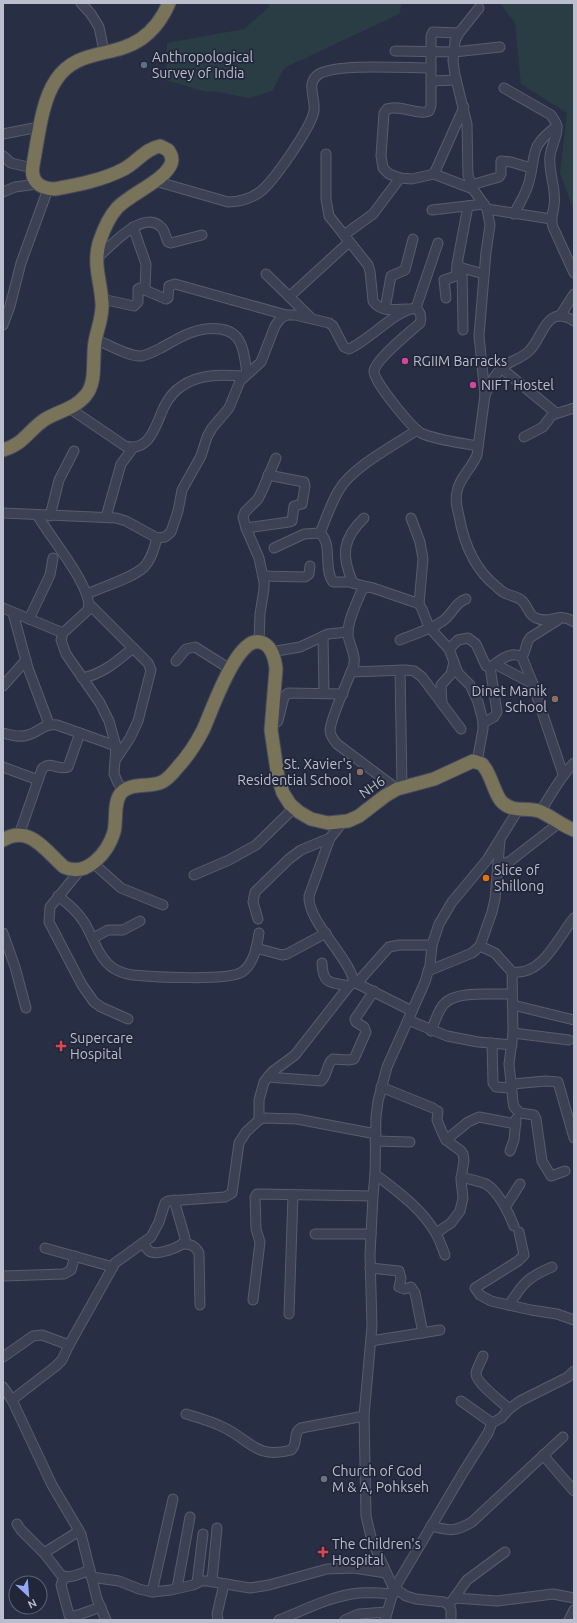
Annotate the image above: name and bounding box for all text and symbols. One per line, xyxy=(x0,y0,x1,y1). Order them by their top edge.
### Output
place label: Anthropological Survey of India xyxy=(152,49,253,81)
marker: Anthropological Survey of India xyxy=(139,60,149,70)
place label: RGIIM Barracks xyxy=(413,353,507,369)
marker: RGIIM Barracks xyxy=(400,356,410,366)
place label: NIFT Hostel xyxy=(481,377,554,393)
marker: NIFT Hostel xyxy=(468,380,478,390)
place label: Dinet Manik School xyxy=(471,683,547,715)
marker: Dinet Manik School xyxy=(550,694,560,704)
place label: St. Xavier's Residential School xyxy=(237,756,352,788)
marker: St. Xavier's Residential School xyxy=(355,767,365,777)
street label: NH6 xyxy=(356,772,388,801)
place label: Slice of Shillong xyxy=(494,862,544,894)
marker: Slice of Shillong xyxy=(481,873,491,883)
place label: Supercare Hospital xyxy=(70,1030,133,1062)
marker: Supercare Hospital xyxy=(55,1040,67,1052)
place label: Church of God M & A, Pohkseh xyxy=(332,1463,429,1495)
marker: Church of God M & A, Pohkseh xyxy=(319,1474,329,1484)
place label: The Children's Hospital xyxy=(332,1536,421,1568)
marker: The Children's Hospital xyxy=(317,1546,329,1558)
north arrow xyxy=(8,1575,48,1615)
text: N xyxy=(26,1597,39,1611)

